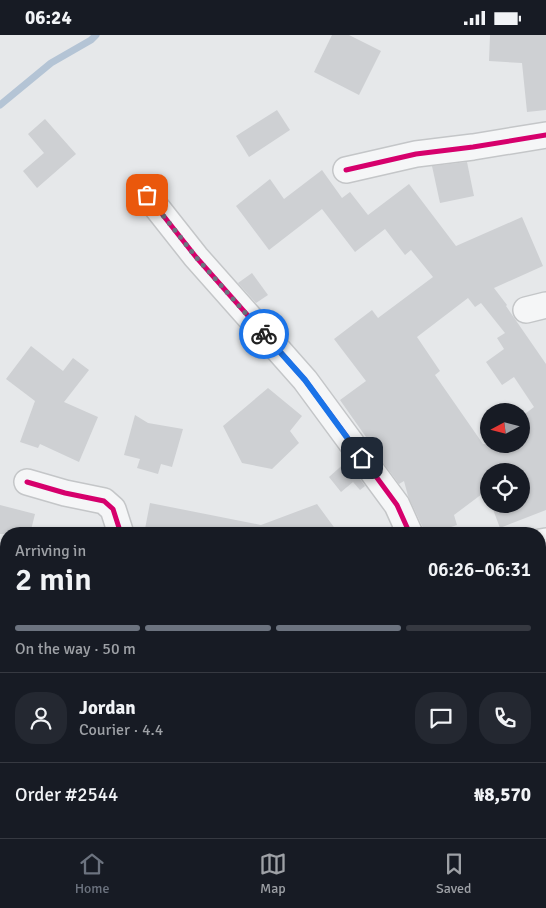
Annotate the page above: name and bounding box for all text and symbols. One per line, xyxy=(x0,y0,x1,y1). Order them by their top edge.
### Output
text: 06:24 xyxy=(25,6,72,30)
pin xyxy=(126,174,168,216)
icon: bag xyxy=(133,181,161,209)
courier xyxy=(239,309,289,359)
icon: bike xyxy=(250,320,278,348)
north arrow xyxy=(480,403,530,453)
map controls xyxy=(480,403,530,513)
pin xyxy=(341,437,383,479)
icon: home xyxy=(348,444,376,472)
button: locate xyxy=(480,463,530,513)
text: Arriving in xyxy=(15,541,86,561)
text: 06:26–06:31 xyxy=(428,558,531,582)
text: 2 min xyxy=(15,560,92,599)
text: On the way · 50 m xyxy=(15,639,136,659)
button: person xyxy=(15,692,67,744)
button: chat xyxy=(415,692,467,744)
button: phone xyxy=(479,692,531,744)
text: Jordan xyxy=(79,696,136,720)
text: Courier · 4.4 xyxy=(79,720,163,740)
text: Order #2544 xyxy=(15,783,118,807)
text: ₦8,570 xyxy=(474,783,531,807)
tab: Home xyxy=(75,850,110,897)
tab: Map xyxy=(259,850,287,897)
tab: Saved xyxy=(436,850,471,897)

